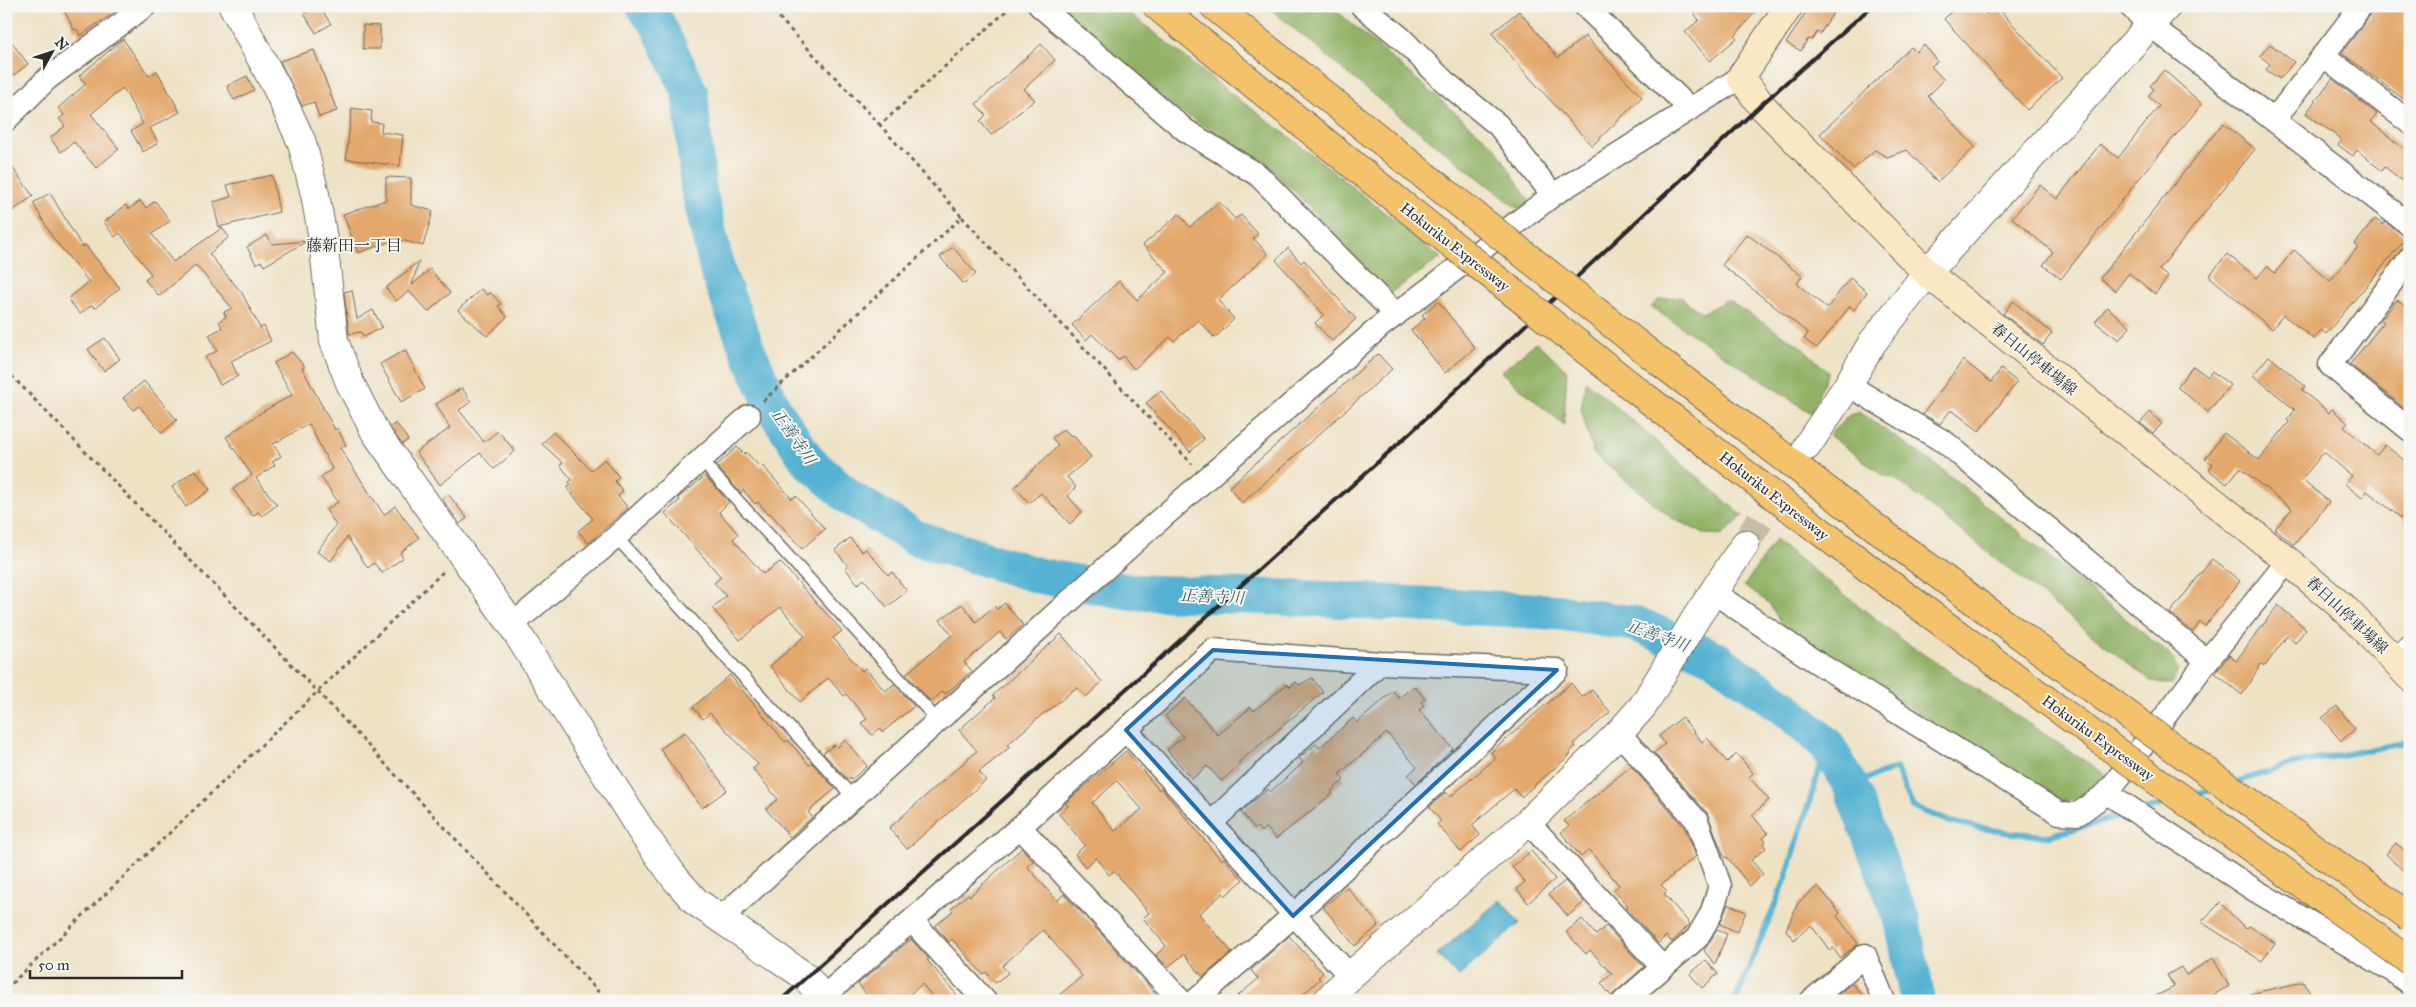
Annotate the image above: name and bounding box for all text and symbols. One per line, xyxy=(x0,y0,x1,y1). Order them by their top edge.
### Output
north arrow xyxy=(28,28,78,78)
text: N xyxy=(51,34,72,54)
street label: Hokuriku Expressway xyxy=(1397,199,1514,296)
district label: 藤新田一丁目 xyxy=(306,236,402,255)
street label: 春日山停車場線 xyxy=(1988,319,2080,399)
water label: 正善寺川 xyxy=(767,405,821,470)
street label: Hokuriku Expressway xyxy=(1716,448,1833,545)
street label: 春日山停車場線 xyxy=(2302,573,2392,657)
water label: 正善寺川 xyxy=(1180,585,1246,608)
water label: 正善寺川 xyxy=(1625,616,1693,656)
street label: Hokuriku Expressway xyxy=(2039,691,2158,785)
scale bar xyxy=(30,947,182,979)
text: 50 m xyxy=(38,956,70,974)

